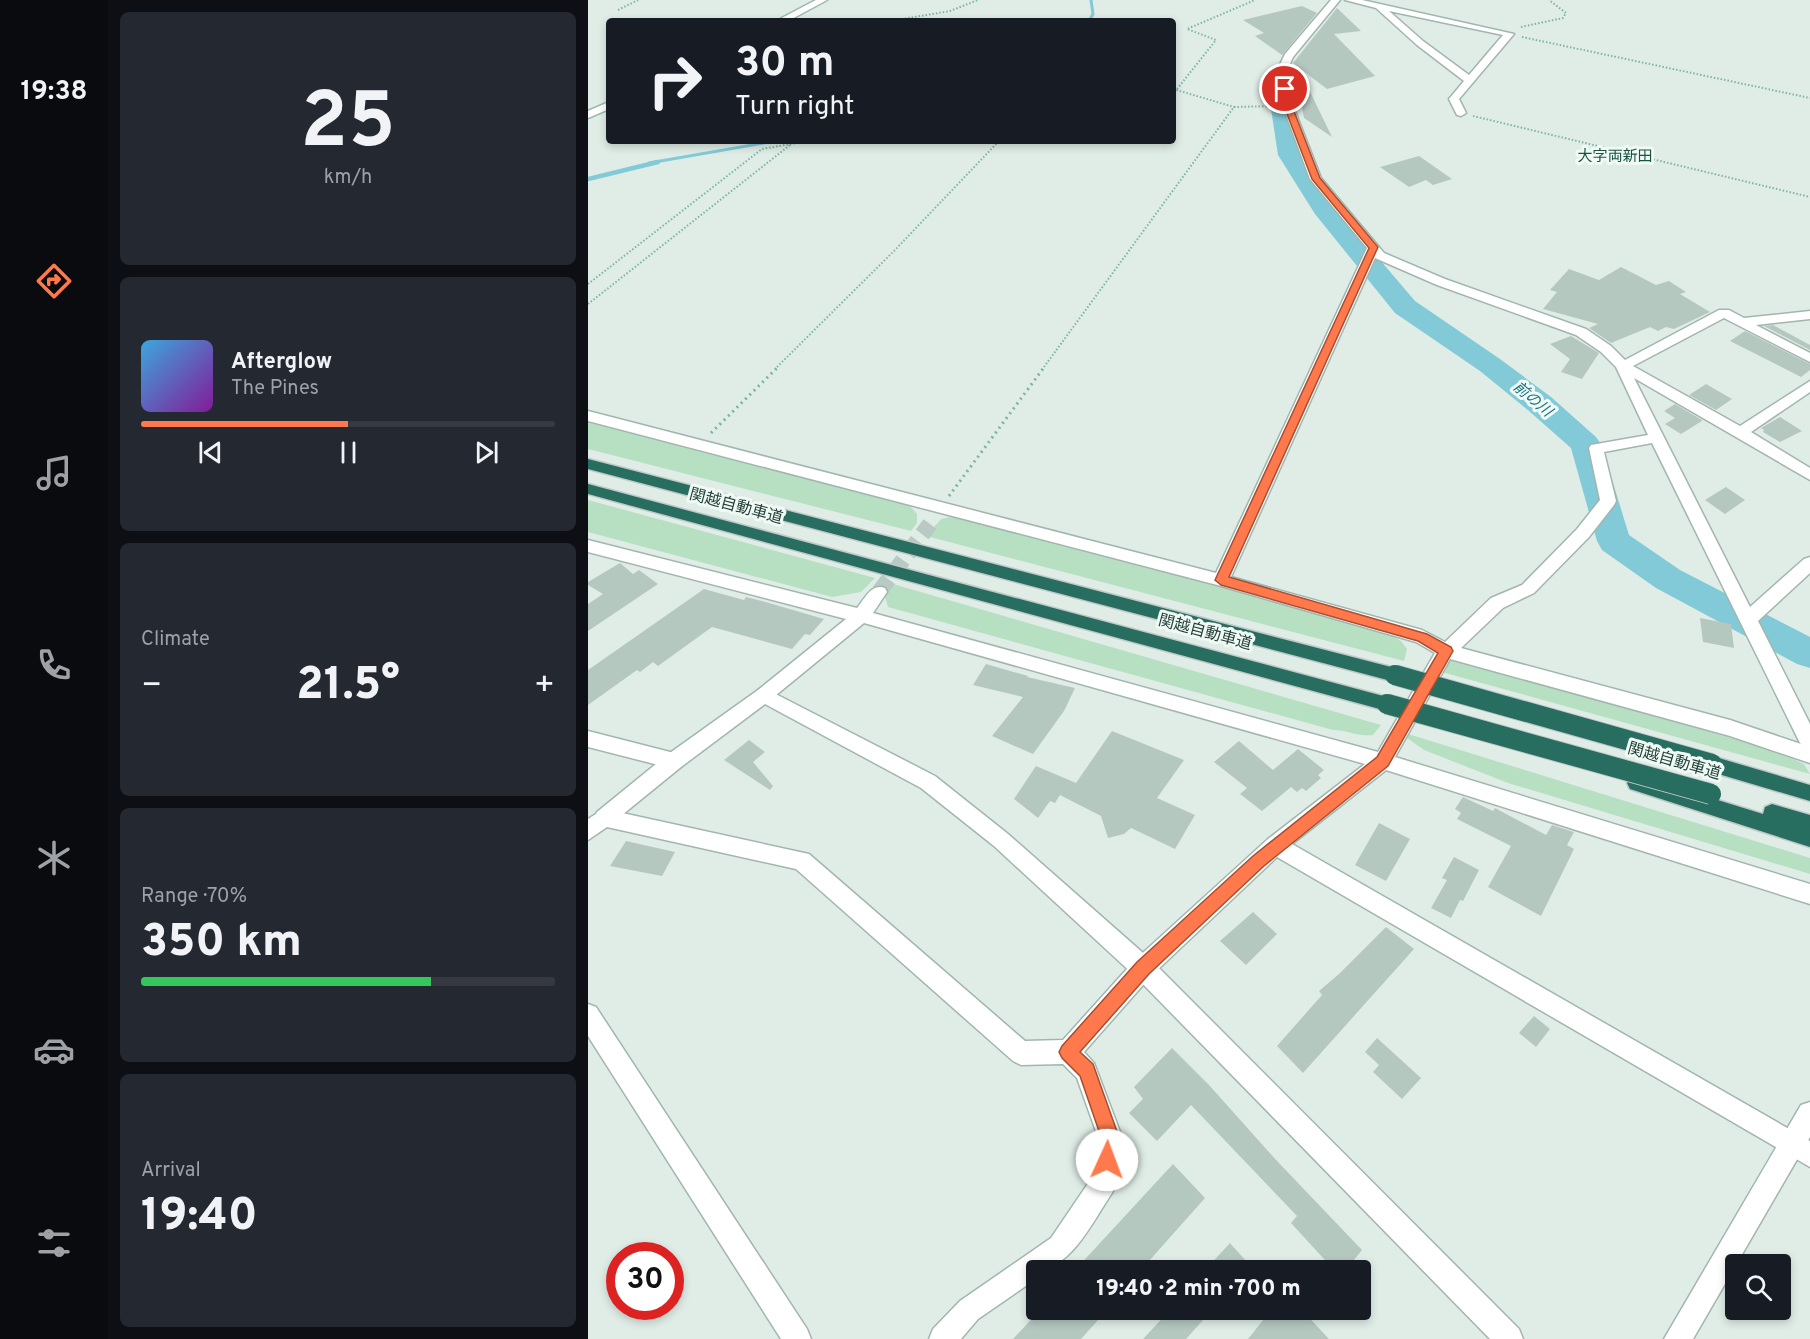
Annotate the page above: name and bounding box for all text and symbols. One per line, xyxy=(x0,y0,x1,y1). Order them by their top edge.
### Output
text: 30 m xyxy=(735,38,834,91)
icon: right xyxy=(636,42,714,120)
pin xyxy=(1259,63,1310,114)
icon: arrive xyxy=(1268,72,1301,105)
text: 19:38 xyxy=(20,75,88,109)
text: 25 xyxy=(300,76,396,175)
text: Turn right xyxy=(735,90,854,124)
district label: 大字両新田 xyxy=(1577,148,1653,167)
text: km/h xyxy=(324,165,372,191)
icon: directions xyxy=(33,260,75,302)
text: Afterglow xyxy=(231,349,332,376)
text: The Pines xyxy=(231,376,319,402)
water label: 前の川 xyxy=(1509,378,1557,423)
icon: previous xyxy=(194,436,227,469)
icon: pause xyxy=(332,436,365,469)
icon: next xyxy=(470,436,503,469)
icon: music xyxy=(33,452,75,494)
street label: 関越自動車道 xyxy=(687,485,785,529)
street label: 関越自動車道 xyxy=(1156,611,1254,655)
text: Climate xyxy=(141,627,210,653)
icon: phone xyxy=(33,644,75,686)
text: 21.5° xyxy=(296,658,400,715)
text: − xyxy=(141,666,162,708)
text: + xyxy=(534,666,555,708)
street label: 関越自動車道 xyxy=(1625,739,1723,785)
icon: climate xyxy=(33,837,75,879)
text: Range · 70% xyxy=(141,884,247,910)
text: 350 km xyxy=(141,915,302,972)
icon: car xyxy=(33,1029,75,1071)
position arrow xyxy=(1075,1128,1139,1192)
text: Arrival xyxy=(141,1158,201,1184)
text: 19:40 xyxy=(141,1189,258,1246)
icon: filters xyxy=(33,1222,75,1264)
speed limit sign: 30 xyxy=(606,1242,684,1320)
map controls xyxy=(1725,1254,1791,1320)
button: search xyxy=(1725,1254,1791,1320)
text: 19:40 · 2 min · 700 m xyxy=(1096,1276,1301,1303)

